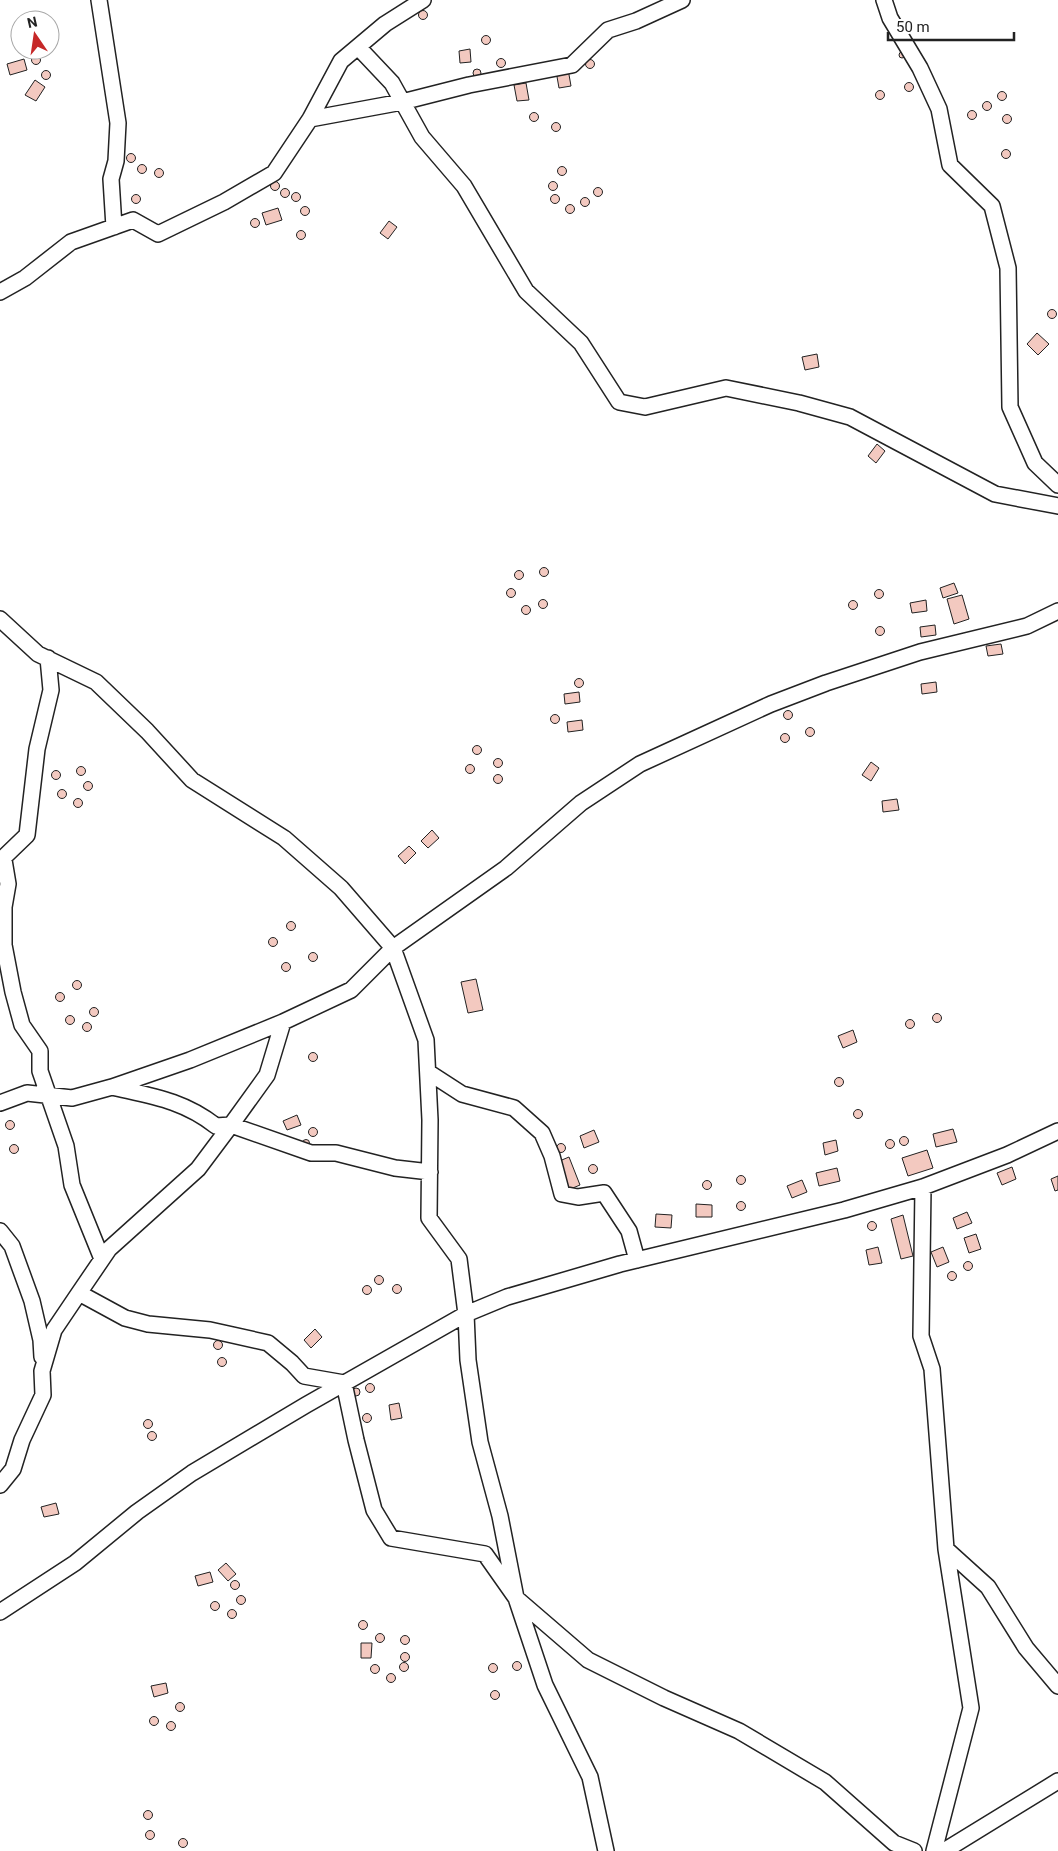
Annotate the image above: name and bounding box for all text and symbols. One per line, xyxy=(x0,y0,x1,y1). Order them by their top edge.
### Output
north arrow xyxy=(10,10,60,60)
scale bar xyxy=(888,10,1014,42)
text: N xyxy=(25,13,39,31)
text: 50 m xyxy=(896,18,930,36)

